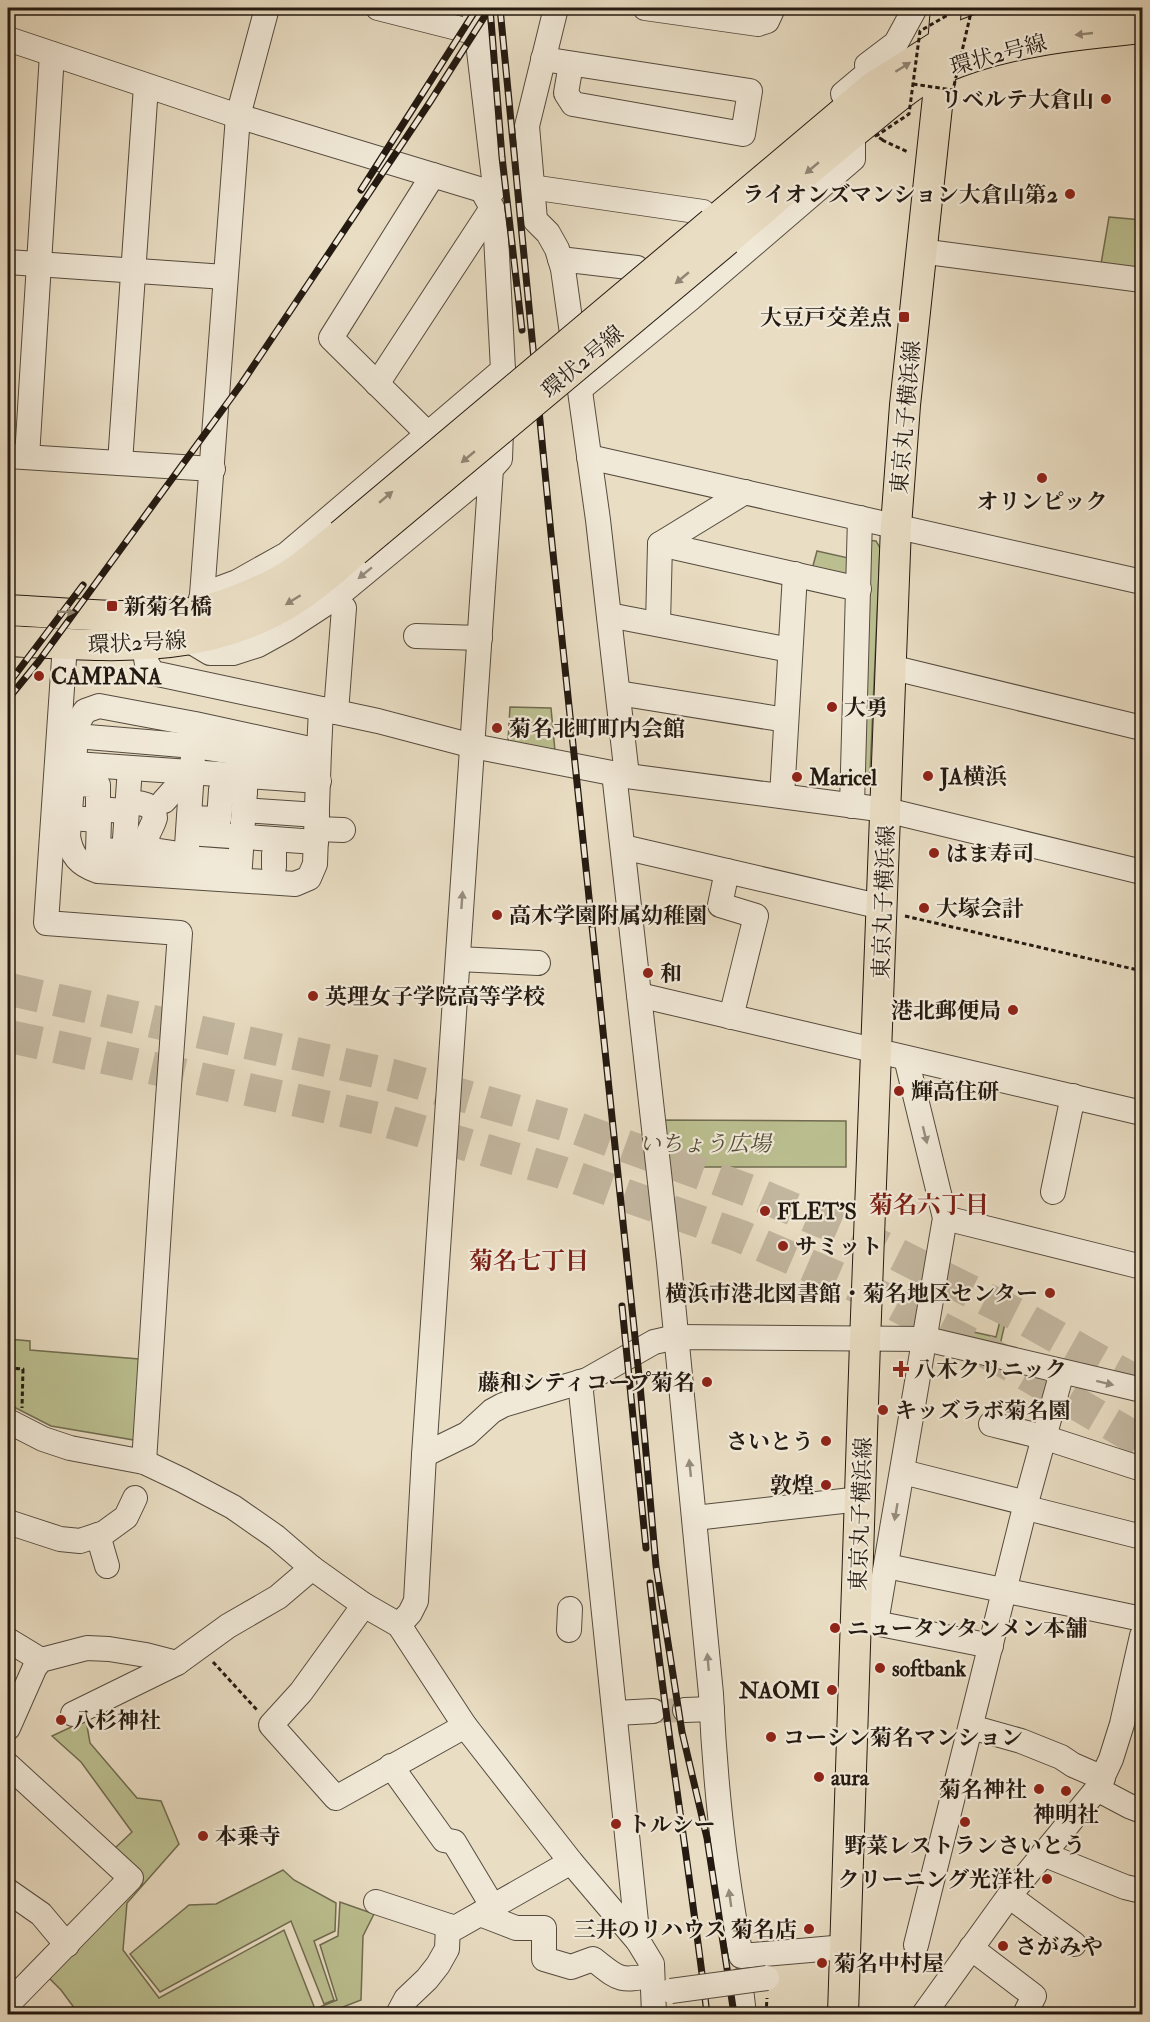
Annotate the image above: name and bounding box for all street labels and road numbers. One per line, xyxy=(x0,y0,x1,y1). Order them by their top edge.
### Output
street label: 環状2号線 xyxy=(947,29,1050,81)
street label: 環状2号線 xyxy=(536,319,630,404)
street label: 東京丸子横浜線 xyxy=(885,339,927,495)
street label: 環状2号線 xyxy=(87,626,187,660)
street label: 東京丸子横浜線 xyxy=(867,825,901,979)
street label: 東京丸子横浜線 xyxy=(844,1437,878,1591)

